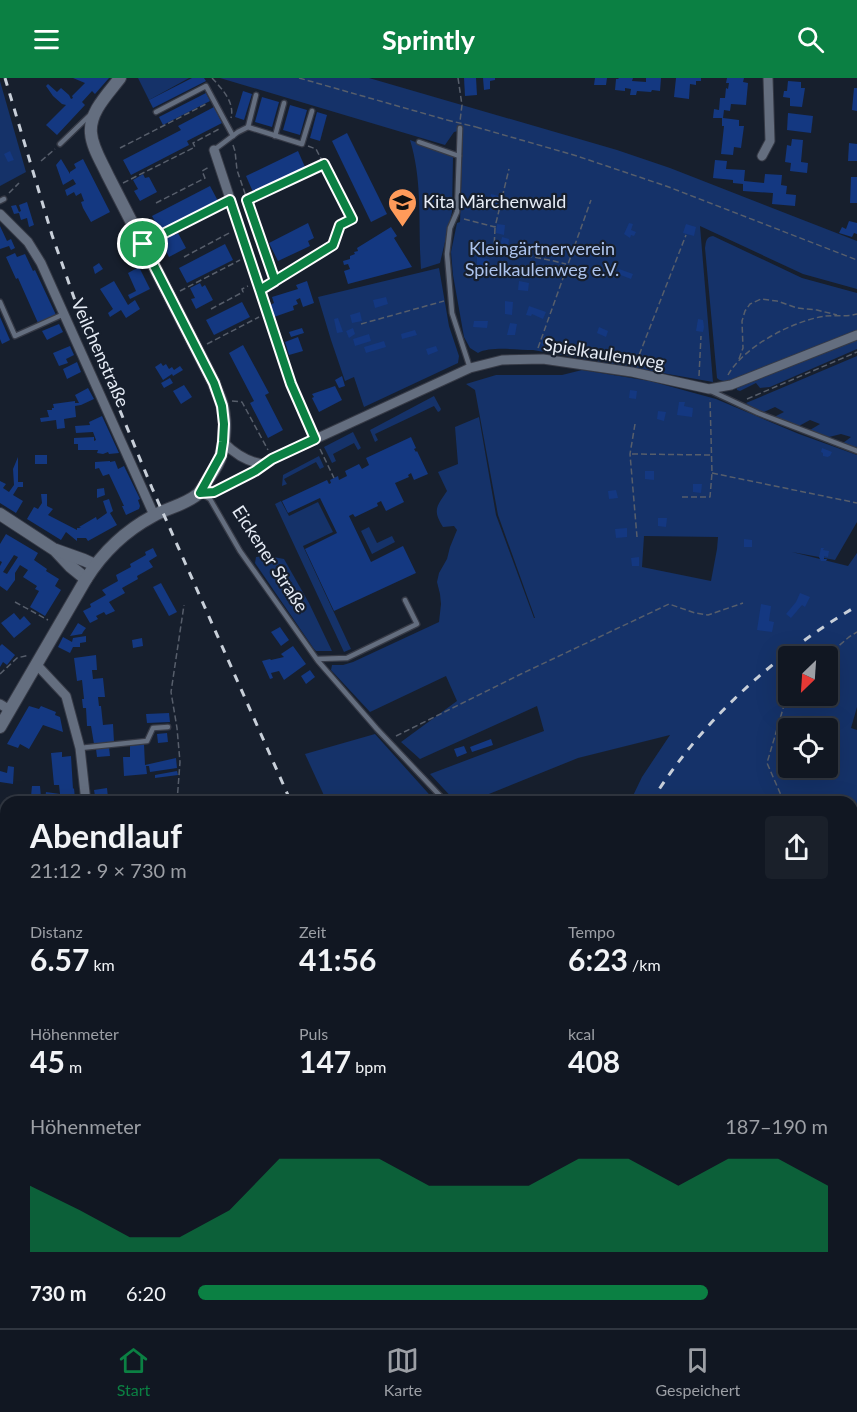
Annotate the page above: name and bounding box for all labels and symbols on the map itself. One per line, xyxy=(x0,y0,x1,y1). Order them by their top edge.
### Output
school or university icon: Kita Märchenwald xyxy=(386,186,418,228)
place label: Kita Märchenwald xyxy=(423,190,566,212)
pin xyxy=(117,218,168,269)
park label: Kleingärtnerverein Spielkaulenweg e.V. xyxy=(465,237,619,280)
street label: Veilchenstraße xyxy=(67,295,135,410)
street label: Spielkaulenweg xyxy=(542,333,666,373)
street label: Eickener Straße xyxy=(228,501,314,616)
north arrow xyxy=(778,646,838,706)

